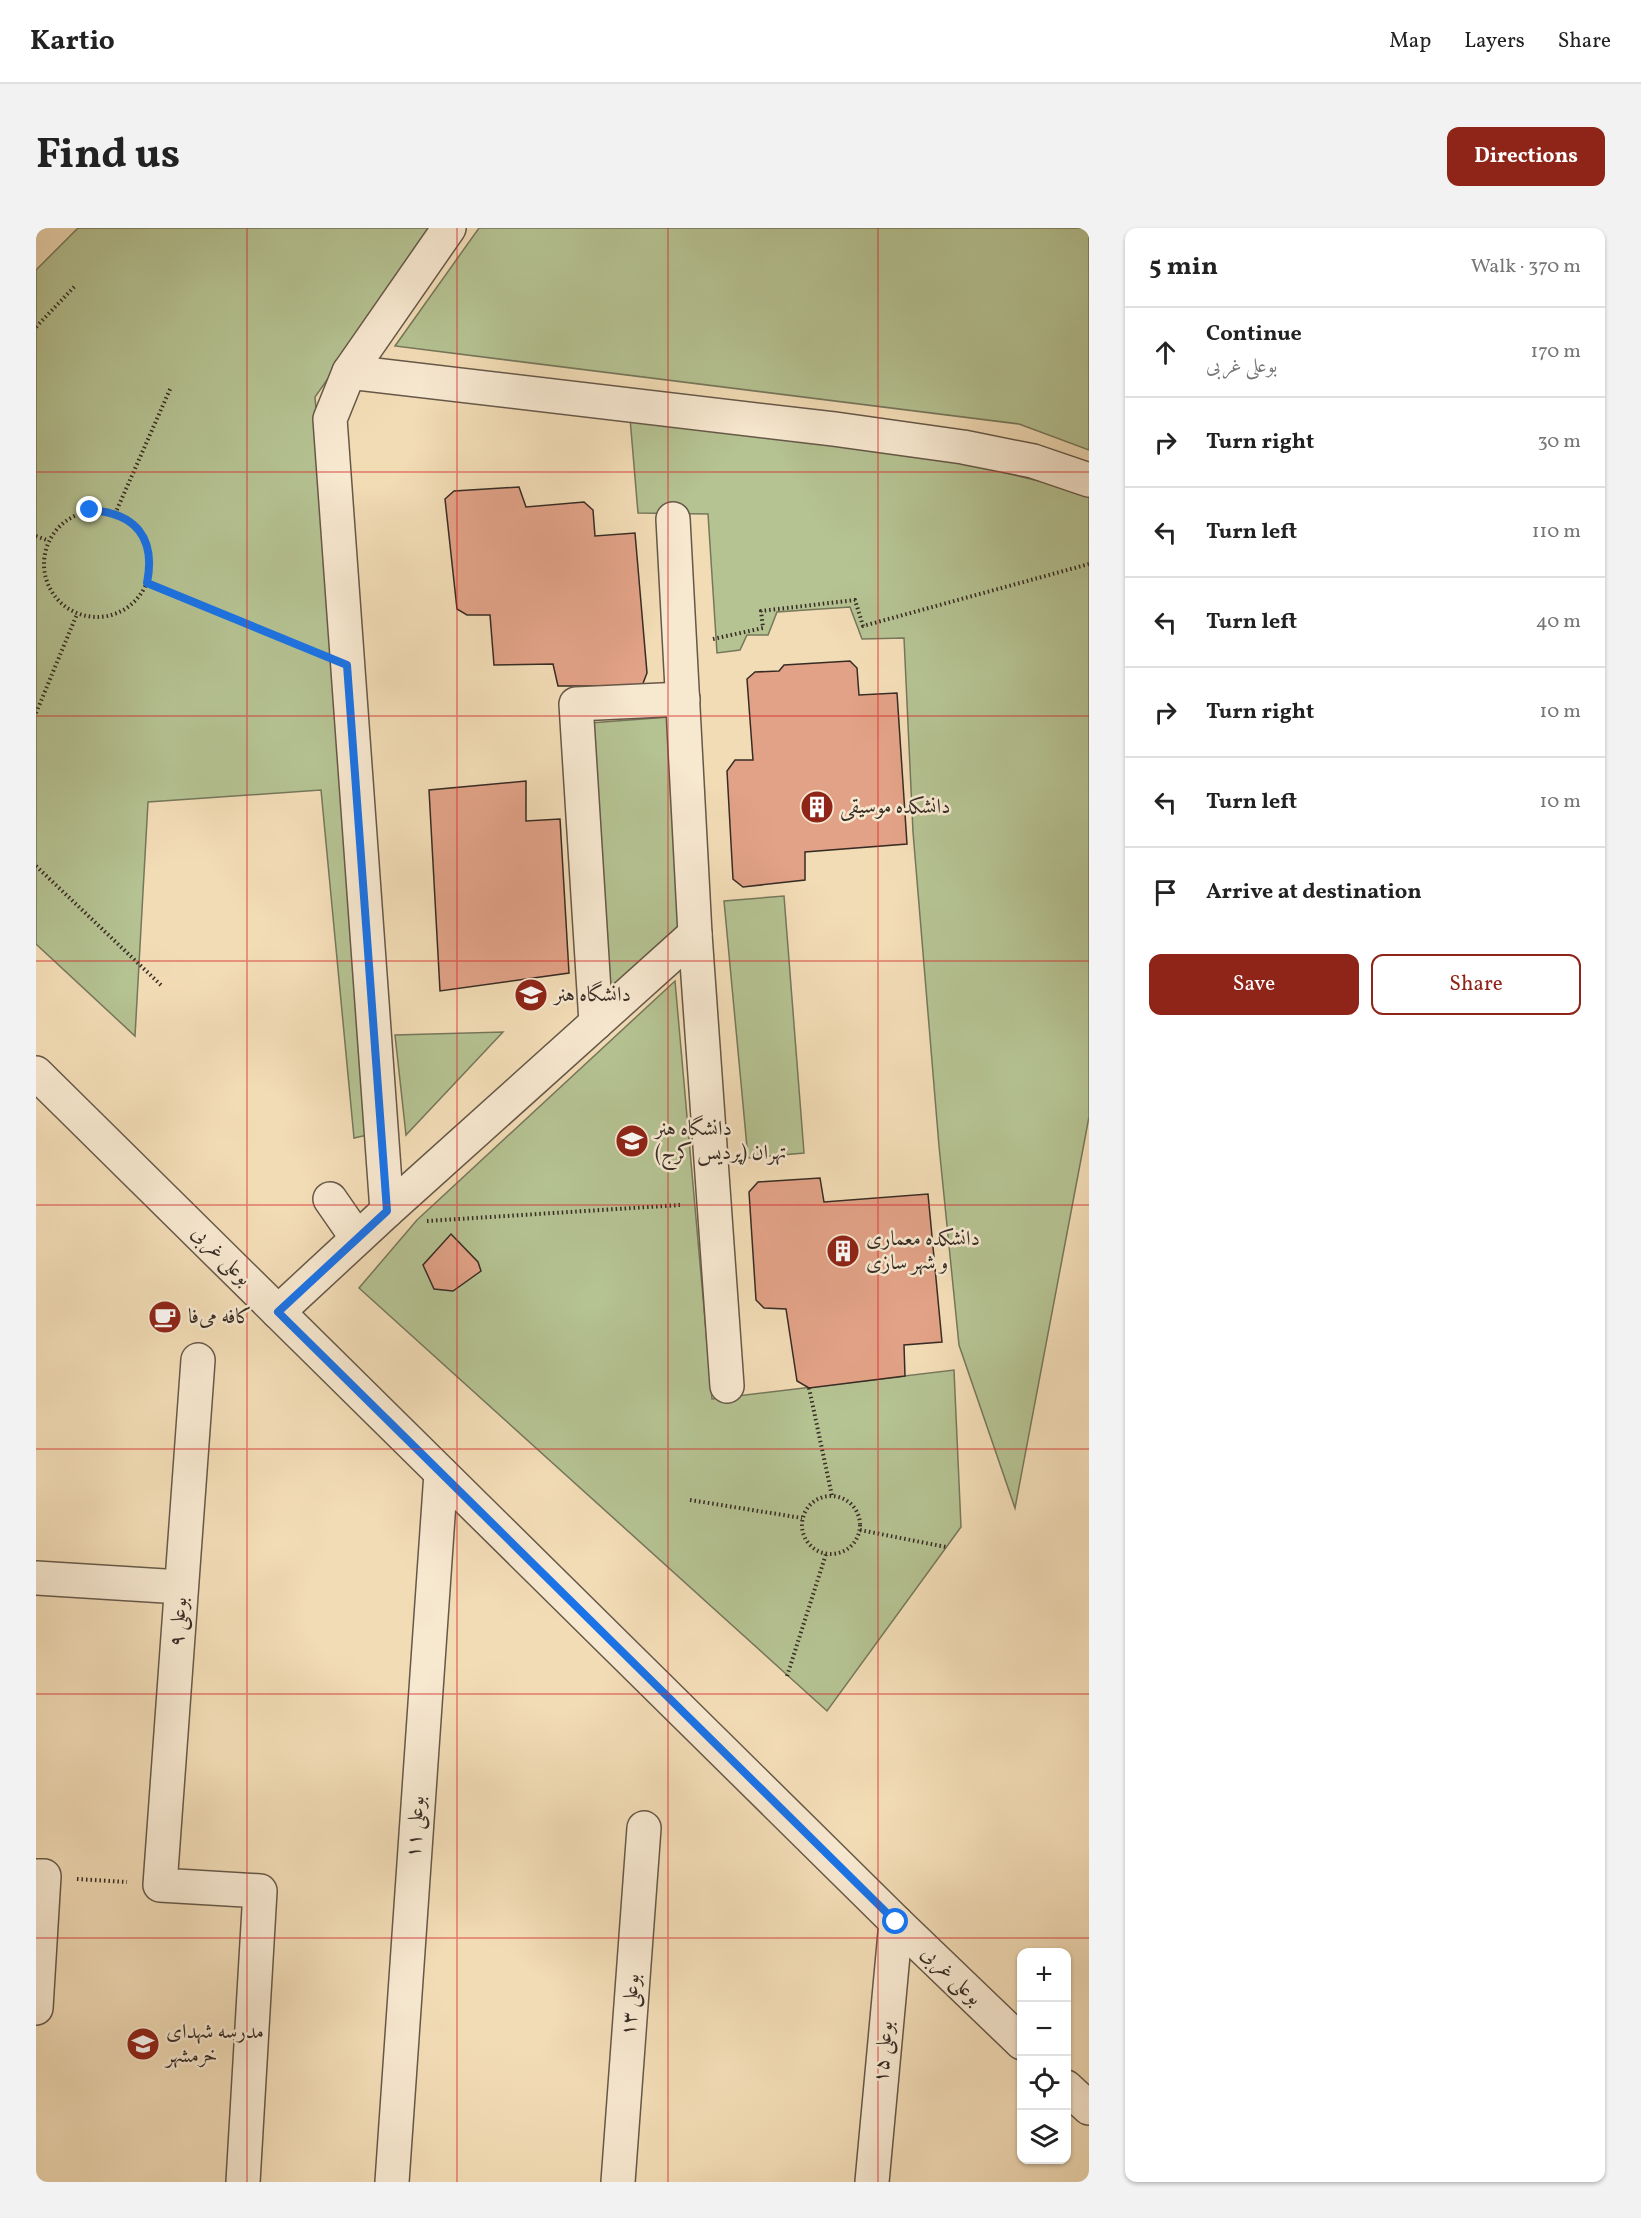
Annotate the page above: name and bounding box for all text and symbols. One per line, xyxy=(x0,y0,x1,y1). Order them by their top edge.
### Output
text: Kartio xyxy=(30,22,115,61)
text: Map xyxy=(1389,27,1431,56)
text: Layers xyxy=(1464,27,1525,56)
text: Share xyxy=(1558,27,1611,56)
text: Find us xyxy=(36,127,180,186)
button: Directions xyxy=(1447,127,1605,186)
text: 5 min xyxy=(1149,249,1218,285)
text: Walk · 370 m xyxy=(1471,253,1581,281)
text: Continue xyxy=(1206,319,1302,350)
icon: ahead xyxy=(1149,336,1182,369)
text: 170 m xyxy=(1531,338,1581,366)
text: بوعلی غربی xyxy=(1206,353,1277,381)
icon: right xyxy=(1149,426,1182,459)
text: Turn right xyxy=(1206,427,1314,458)
text: 30 m xyxy=(1537,428,1581,456)
route end xyxy=(76,496,102,522)
icon: left xyxy=(1149,516,1182,549)
text: Turn left xyxy=(1206,517,1297,548)
text: 110 m xyxy=(1532,518,1581,546)
icon: left xyxy=(1149,606,1182,639)
text: Turn left xyxy=(1206,607,1297,638)
text: 40 m xyxy=(1536,608,1581,636)
icon: right xyxy=(1149,696,1182,729)
text: Turn right xyxy=(1206,697,1314,728)
text: 10 m xyxy=(1540,698,1581,726)
icon: left xyxy=(1149,786,1182,819)
text: Turn left xyxy=(1206,787,1297,818)
text: 10 m xyxy=(1540,788,1581,816)
building icon: دانشکده موسیقی xyxy=(799,789,835,825)
place label: دانشکده موسیقی xyxy=(840,793,950,822)
icon: arrive xyxy=(1149,876,1182,909)
text: Arrive at destination xyxy=(1206,877,1422,908)
button: Save xyxy=(1149,954,1359,1015)
button: Share xyxy=(1371,954,1581,1015)
school or university icon: دانشگاه هنر xyxy=(513,977,549,1013)
place label: دانشگاه هنر xyxy=(552,981,631,1010)
place label: دانشگاه هنر تهران (پردیس کرج) xyxy=(653,1115,786,1171)
school or university icon: دانشگاه هنر تهران (پردیس کرج) xyxy=(614,1123,650,1159)
street label: بوعلی غربی xyxy=(184,1219,258,1293)
place label: دانشکده معماری و شهر سازی xyxy=(866,1225,980,1278)
building icon: دانشکده معماری و شهر سازی xyxy=(825,1233,861,1269)
cafe icon: کافه می‌فا xyxy=(147,1299,183,1335)
place label: کافه می‌فا xyxy=(188,1303,252,1332)
street label: بوعلی ۹ xyxy=(163,1596,195,1648)
street label: بوعلی ۱۱ xyxy=(399,1795,433,1859)
route start xyxy=(882,1908,908,1934)
street label: بوعلی غربی xyxy=(914,1940,988,2012)
map controls xyxy=(1017,1948,1071,2164)
button: + xyxy=(1017,1948,1071,2002)
street label: بوعلی ۱۳ xyxy=(614,1973,648,2037)
button: − xyxy=(1017,2002,1071,2056)
place label: مدرسه شهدای خرمشهر xyxy=(164,2018,264,2071)
street label: بوعلی ۱۵ xyxy=(867,2020,901,2084)
school or university icon: مدرسه شهدای خرمشهر xyxy=(125,2026,161,2062)
button: locate xyxy=(1017,2056,1071,2110)
button: layers xyxy=(1017,2110,1071,2164)

